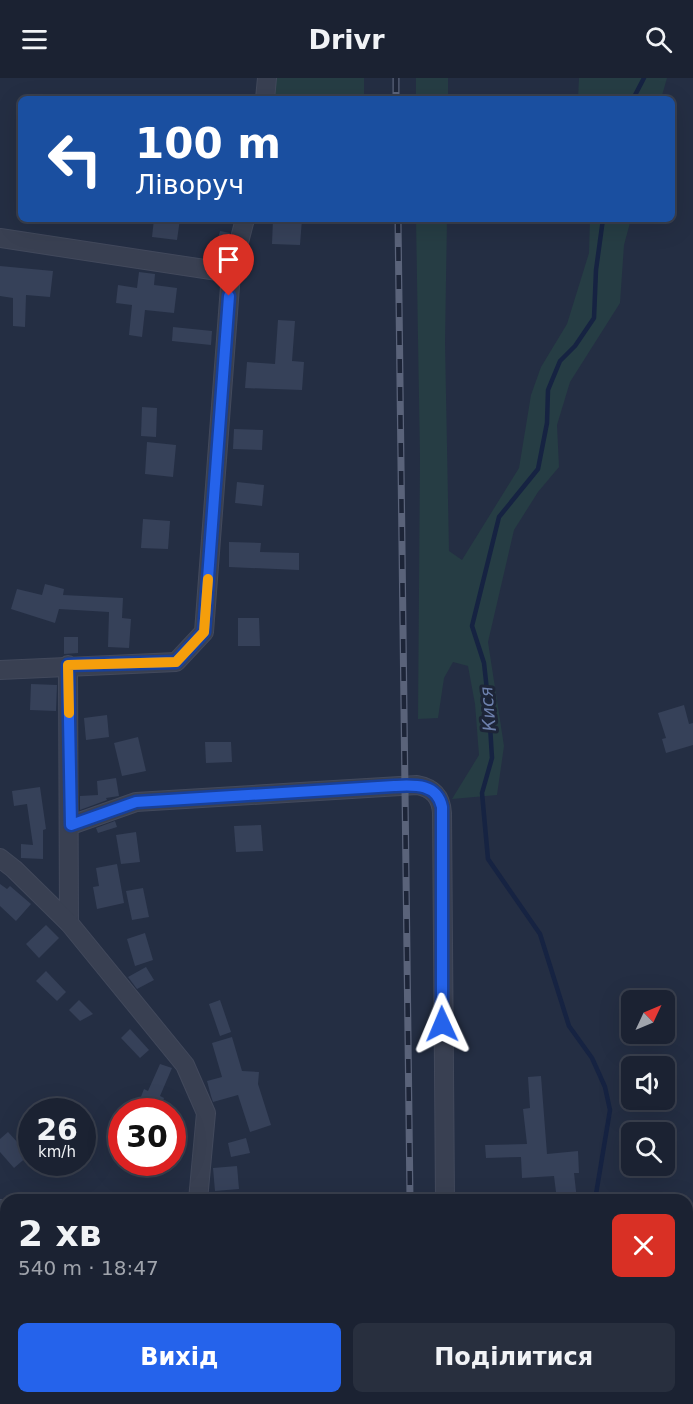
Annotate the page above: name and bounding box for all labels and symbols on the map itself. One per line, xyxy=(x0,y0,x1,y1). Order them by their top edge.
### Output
pin xyxy=(203,234,254,296)
water label: Кися xyxy=(475,685,500,732)
north arrow xyxy=(621,990,675,1044)
position arrow xyxy=(410,992,474,1056)
speed limit sign: 30 xyxy=(108,1098,186,1176)

